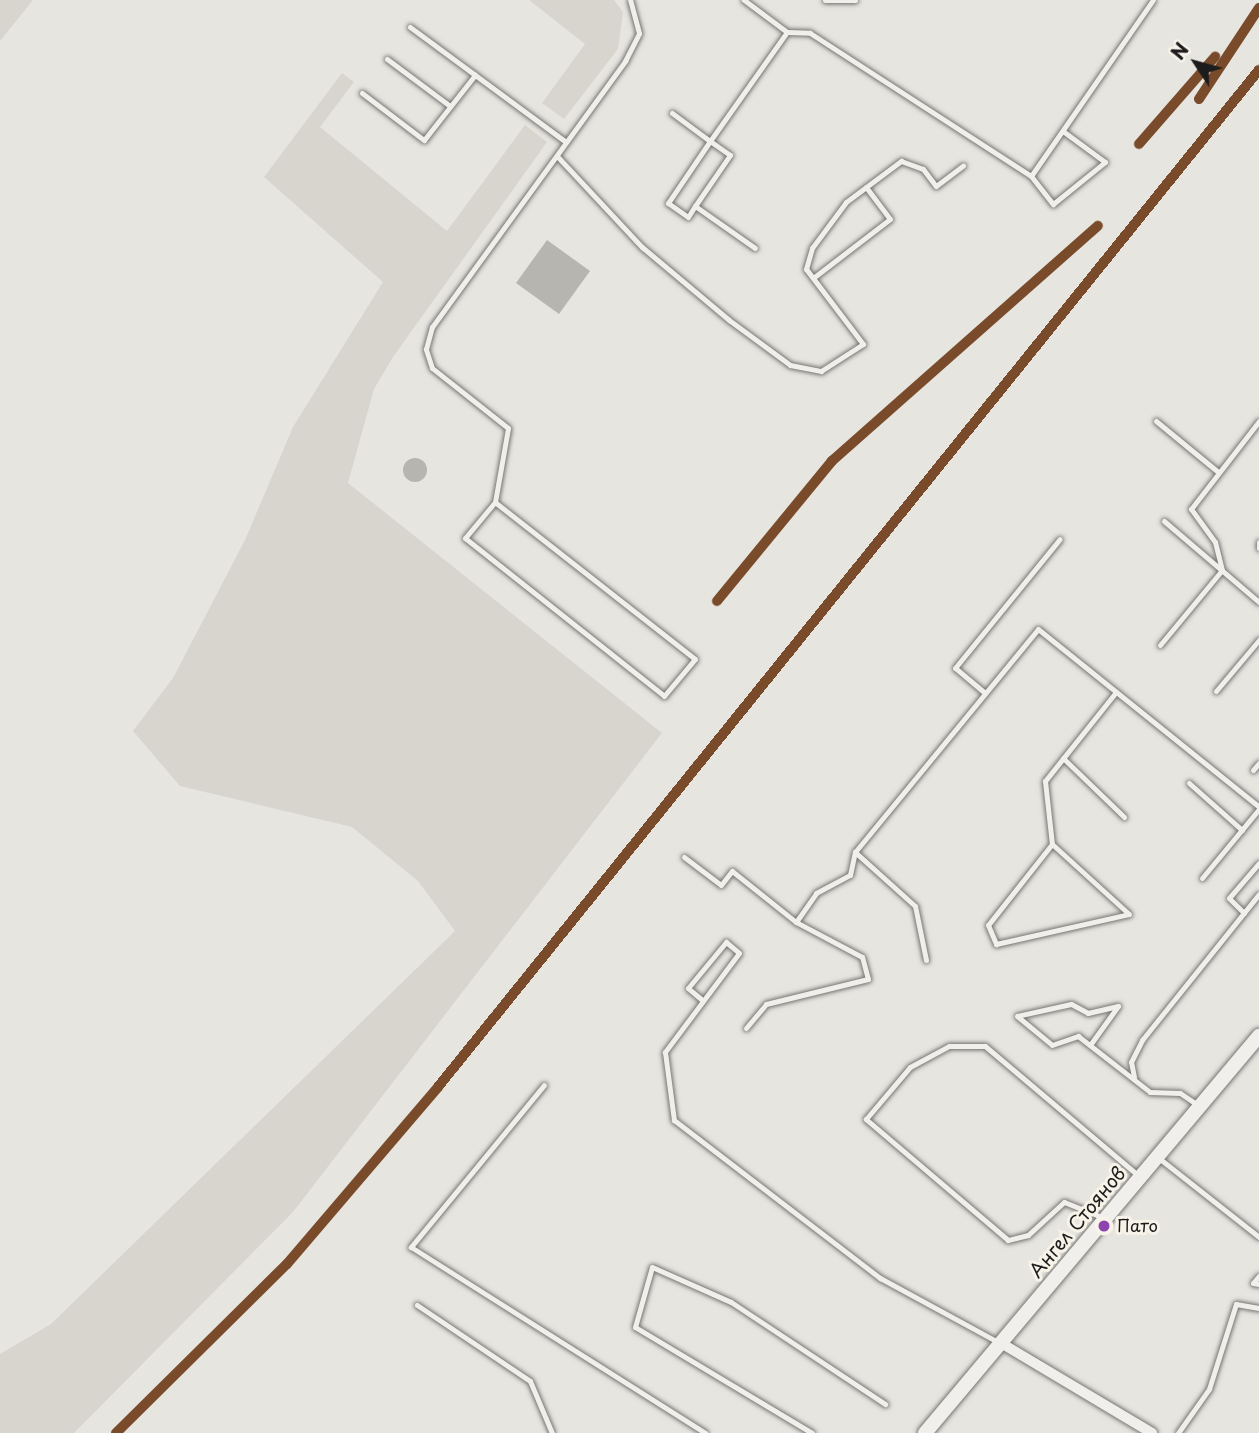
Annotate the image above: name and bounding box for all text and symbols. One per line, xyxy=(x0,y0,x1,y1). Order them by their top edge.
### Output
north arrow xyxy=(1161,28,1231,98)
text: N xyxy=(1163,36,1195,65)
street label: Ангел Стоянов xyxy=(1024,1162,1130,1282)
place label: Пато xyxy=(1117,1216,1158,1236)
marker: Пато xyxy=(1097,1219,1111,1233)

